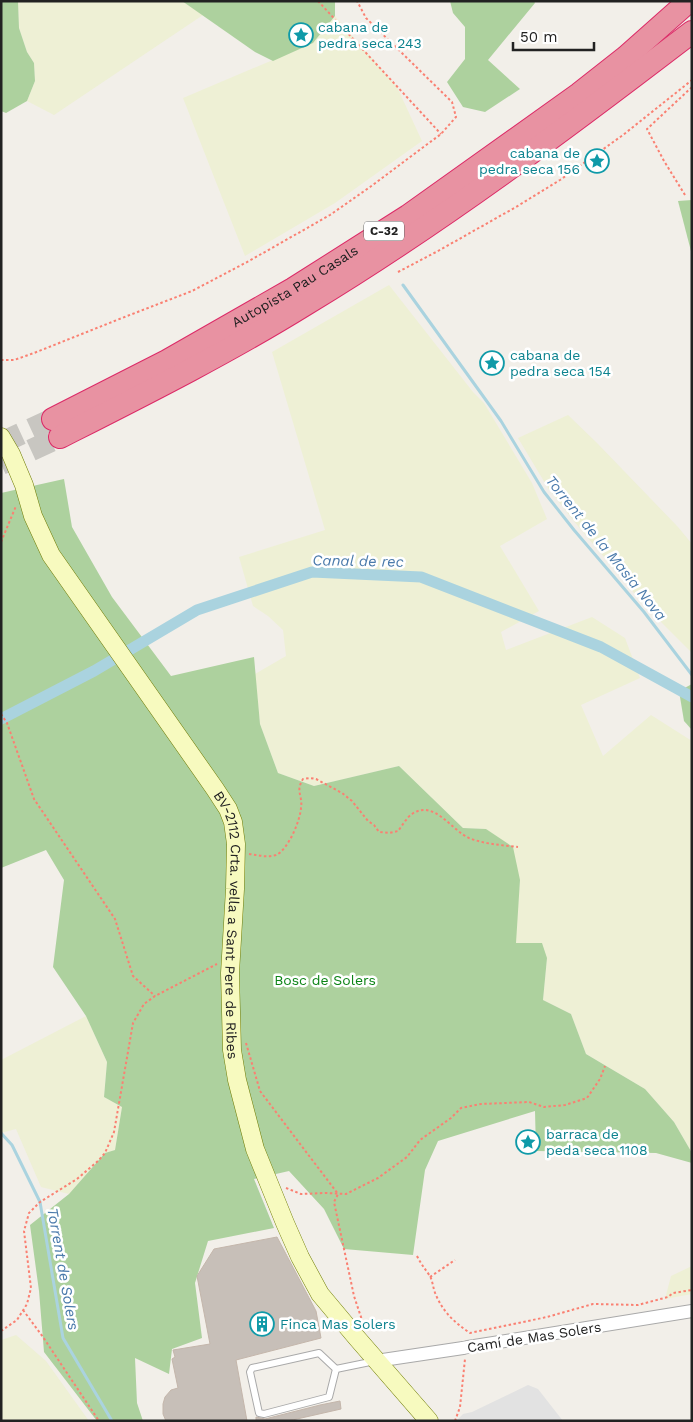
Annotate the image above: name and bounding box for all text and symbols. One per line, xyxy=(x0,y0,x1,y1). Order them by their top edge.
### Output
place label: cabana de pedra seca 243 xyxy=(318,19,422,51)
scale bar xyxy=(513,20,594,52)
place icon: cabana de pedra seca 243 xyxy=(288,22,314,48)
text: 50 m xyxy=(520,28,557,46)
place label: cabana de pedra seca 156 xyxy=(479,145,580,177)
place icon: cabana de pedra seca 156 xyxy=(584,148,610,174)
road number: C-32 xyxy=(364,222,404,240)
street label: Autopista Pau Casals xyxy=(229,242,361,330)
place label: cabana de pedra seca 154 xyxy=(510,347,611,379)
place icon: cabana de pedra seca 154 xyxy=(479,350,505,376)
water label: Torrent de la Masia Nova xyxy=(542,472,670,624)
water label: Canal de rec xyxy=(312,551,404,571)
street label: BV-2112 Crta. vella a Sant Pere de Ribes xyxy=(210,788,244,1060)
park label: Bosc de Solers xyxy=(274,972,376,988)
place label: barraca de peda seca 1108 xyxy=(546,1126,648,1158)
place icon: barraca de peda seca 1108 xyxy=(515,1129,541,1155)
water label: Torrent de Solers xyxy=(43,1206,83,1332)
building icon: Finca Mas Solers xyxy=(249,1311,275,1337)
place label: Finca Mas Solers xyxy=(280,1316,396,1332)
street label: Camí de Mas Solers xyxy=(466,1319,602,1355)

